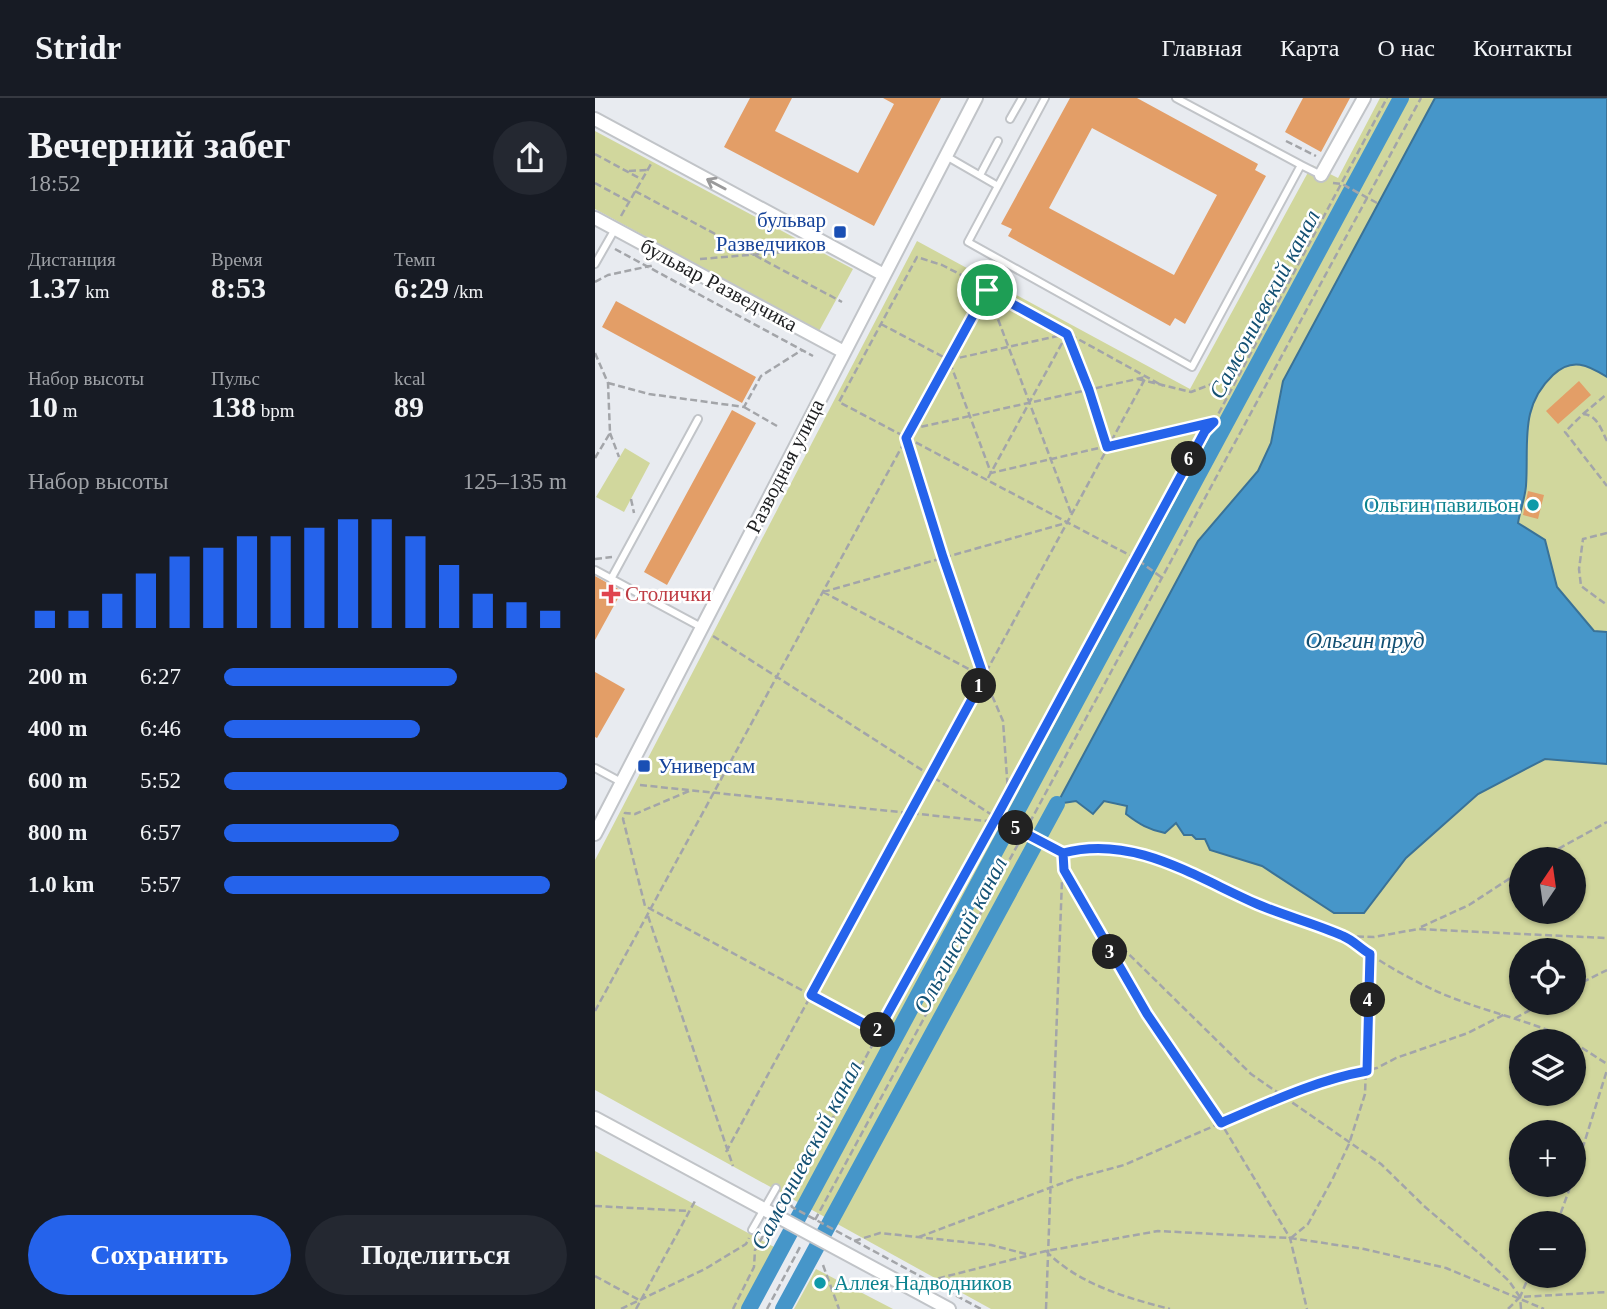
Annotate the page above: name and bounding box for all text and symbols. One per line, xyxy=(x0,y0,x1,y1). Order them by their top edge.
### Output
text: Stridr xyxy=(35,30,121,66)
text: Главная xyxy=(1161,35,1242,61)
text: Карта xyxy=(1280,35,1339,61)
text: О нас xyxy=(1377,35,1435,61)
text: Контакты xyxy=(1473,35,1572,61)
button: share xyxy=(493,121,567,195)
text: Вечерний забег xyxy=(28,124,291,166)
text: 18:52 xyxy=(28,171,80,196)
one-way arrow xyxy=(707,177,727,191)
water label: Самсониевский канал xyxy=(1204,206,1325,403)
place label: бульвар Разведчиков xyxy=(716,208,826,256)
marker: бульвар Разведчиков xyxy=(832,224,848,240)
street label: бульвар Разведчика xyxy=(637,234,802,337)
text: Дистанция xyxy=(28,249,116,270)
text: Время xyxy=(211,249,262,270)
text: Темп xyxy=(394,249,436,270)
pin xyxy=(957,260,1017,320)
text: 1.37 xyxy=(28,271,81,304)
text: 8:53 xyxy=(211,271,266,304)
text: 6:29 xyxy=(394,271,449,304)
icon: arrive xyxy=(968,271,1006,309)
text: km xyxy=(81,281,110,302)
text: /km xyxy=(449,281,483,302)
text: Набор высоты xyxy=(28,368,144,389)
text: Пульс xyxy=(211,368,260,389)
text: kcal xyxy=(394,368,426,389)
text: 10 xyxy=(28,390,58,423)
text: 138 xyxy=(211,390,256,423)
text: 89 xyxy=(394,390,424,423)
street label: Разводная улица xyxy=(741,394,829,537)
text: m xyxy=(58,400,78,421)
text: bpm xyxy=(256,400,295,421)
pin: 6 xyxy=(1171,442,1207,476)
text: 6 xyxy=(1184,448,1193,469)
text: Набор высоты xyxy=(28,469,169,494)
text: 125–135 m xyxy=(463,469,567,494)
place label: Ольгин павильон xyxy=(1364,493,1519,517)
marker: Ольгин павильон xyxy=(1525,497,1541,513)
place label: Столички xyxy=(625,582,712,606)
marker: Столички xyxy=(603,586,619,602)
water label: Ольгин пруд xyxy=(1305,628,1425,653)
text: 200 m xyxy=(28,664,87,689)
text: 6:27 xyxy=(140,664,181,689)
pin: 1 xyxy=(961,668,997,704)
text: 1 xyxy=(974,675,983,696)
text: 400 m xyxy=(28,716,87,741)
text: 6:46 xyxy=(140,716,181,741)
place label: Универсам xyxy=(658,754,755,778)
marker: Универсам xyxy=(636,758,652,774)
text: 600 m xyxy=(28,768,87,793)
text: 5:52 xyxy=(140,768,181,793)
pin: 5 xyxy=(999,810,1033,846)
text: 5 xyxy=(1011,817,1020,838)
text: 800 m xyxy=(28,820,87,845)
text: 6:57 xyxy=(140,820,181,845)
north arrow xyxy=(1509,847,1585,924)
map controls xyxy=(1509,847,1586,1288)
water label: Ольгинский канал xyxy=(909,853,1012,1018)
text: 1.0 km xyxy=(28,872,94,897)
text: 5:57 xyxy=(140,872,181,897)
pin: 3 xyxy=(1093,934,1127,970)
button: locate xyxy=(1509,938,1586,1015)
text: 3 xyxy=(1105,941,1114,962)
pin: 4 xyxy=(1351,982,1385,1018)
text: 4 xyxy=(1363,989,1372,1010)
pin: 2 xyxy=(861,1012,895,1048)
text: 2 xyxy=(873,1019,882,1040)
button: layers xyxy=(1509,1029,1586,1106)
water label: Самсониевский канал xyxy=(746,1057,867,1254)
button: + xyxy=(1509,1120,1586,1197)
button: − xyxy=(1509,1211,1586,1288)
button: Сохранить xyxy=(28,1215,291,1295)
button: Поделиться xyxy=(305,1215,567,1295)
place label: Аллея Надводников xyxy=(834,1271,1012,1295)
marker: Аллея Надводников xyxy=(812,1275,828,1291)

